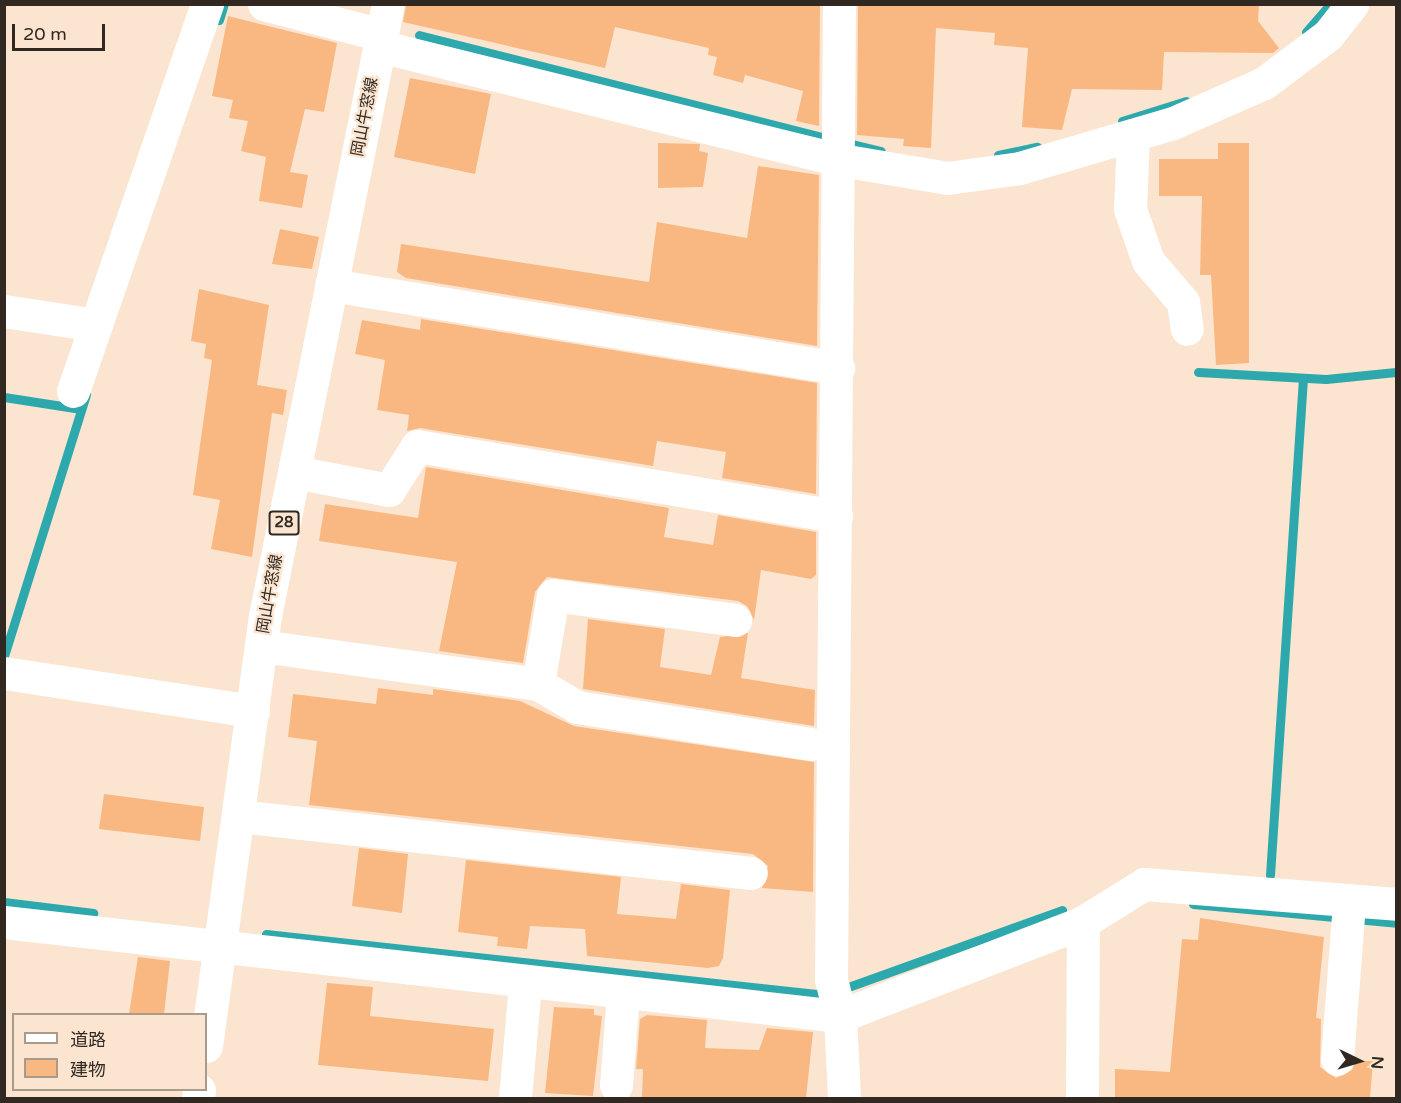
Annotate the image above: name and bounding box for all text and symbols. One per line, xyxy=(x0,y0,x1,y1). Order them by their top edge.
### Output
scale bar xyxy=(15,12,108,50)
text: 20 m xyxy=(23,23,67,45)
street label: 岡山牛窓線 xyxy=(348,76,382,158)
road number: 28 xyxy=(268,511,300,535)
street label: 岡山牛窓線 xyxy=(254,553,286,635)
legend xyxy=(12,1013,207,1091)
text: 道路 xyxy=(70,1029,106,1051)
north arrow xyxy=(1329,1031,1389,1091)
text: N xyxy=(1366,1055,1387,1070)
text: 建物 xyxy=(70,1059,106,1081)

